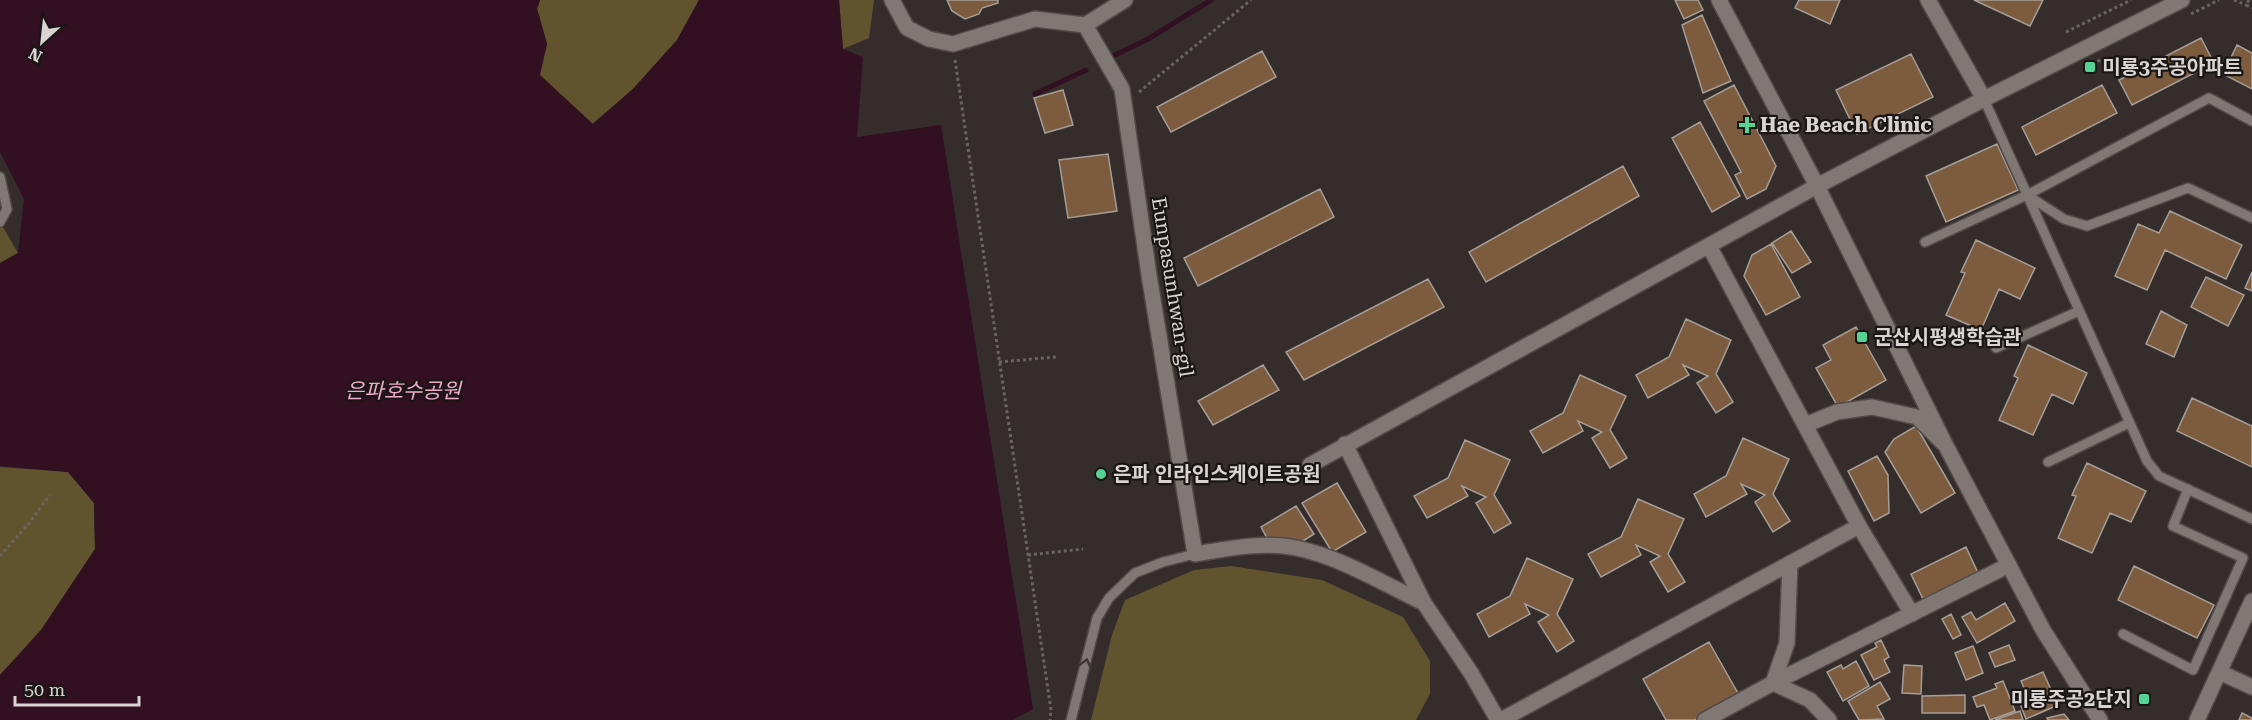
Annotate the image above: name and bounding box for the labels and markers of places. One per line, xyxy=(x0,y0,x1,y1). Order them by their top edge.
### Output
place label: 미룡3주공아파트 xyxy=(2102,55,2242,79)
marker: 미룡3주공아파트 xyxy=(2083,60,2097,74)
place label: Hae Beach Clinic xyxy=(1760,113,1932,137)
marker: Hae Beach Clinic xyxy=(1738,116,1756,134)
place label: 군산시평생학습관 xyxy=(1874,325,2022,349)
marker: 군산시평생학습관 xyxy=(1855,330,1869,344)
place label: 은파 인라인스케이트공원 xyxy=(1113,462,1320,486)
marker: 은파 인라인스케이트공원 xyxy=(1094,467,1108,481)
place label: 미룡주공2단지 xyxy=(2010,687,2132,711)
marker: 미룡주공2단지 xyxy=(2137,692,2151,706)

